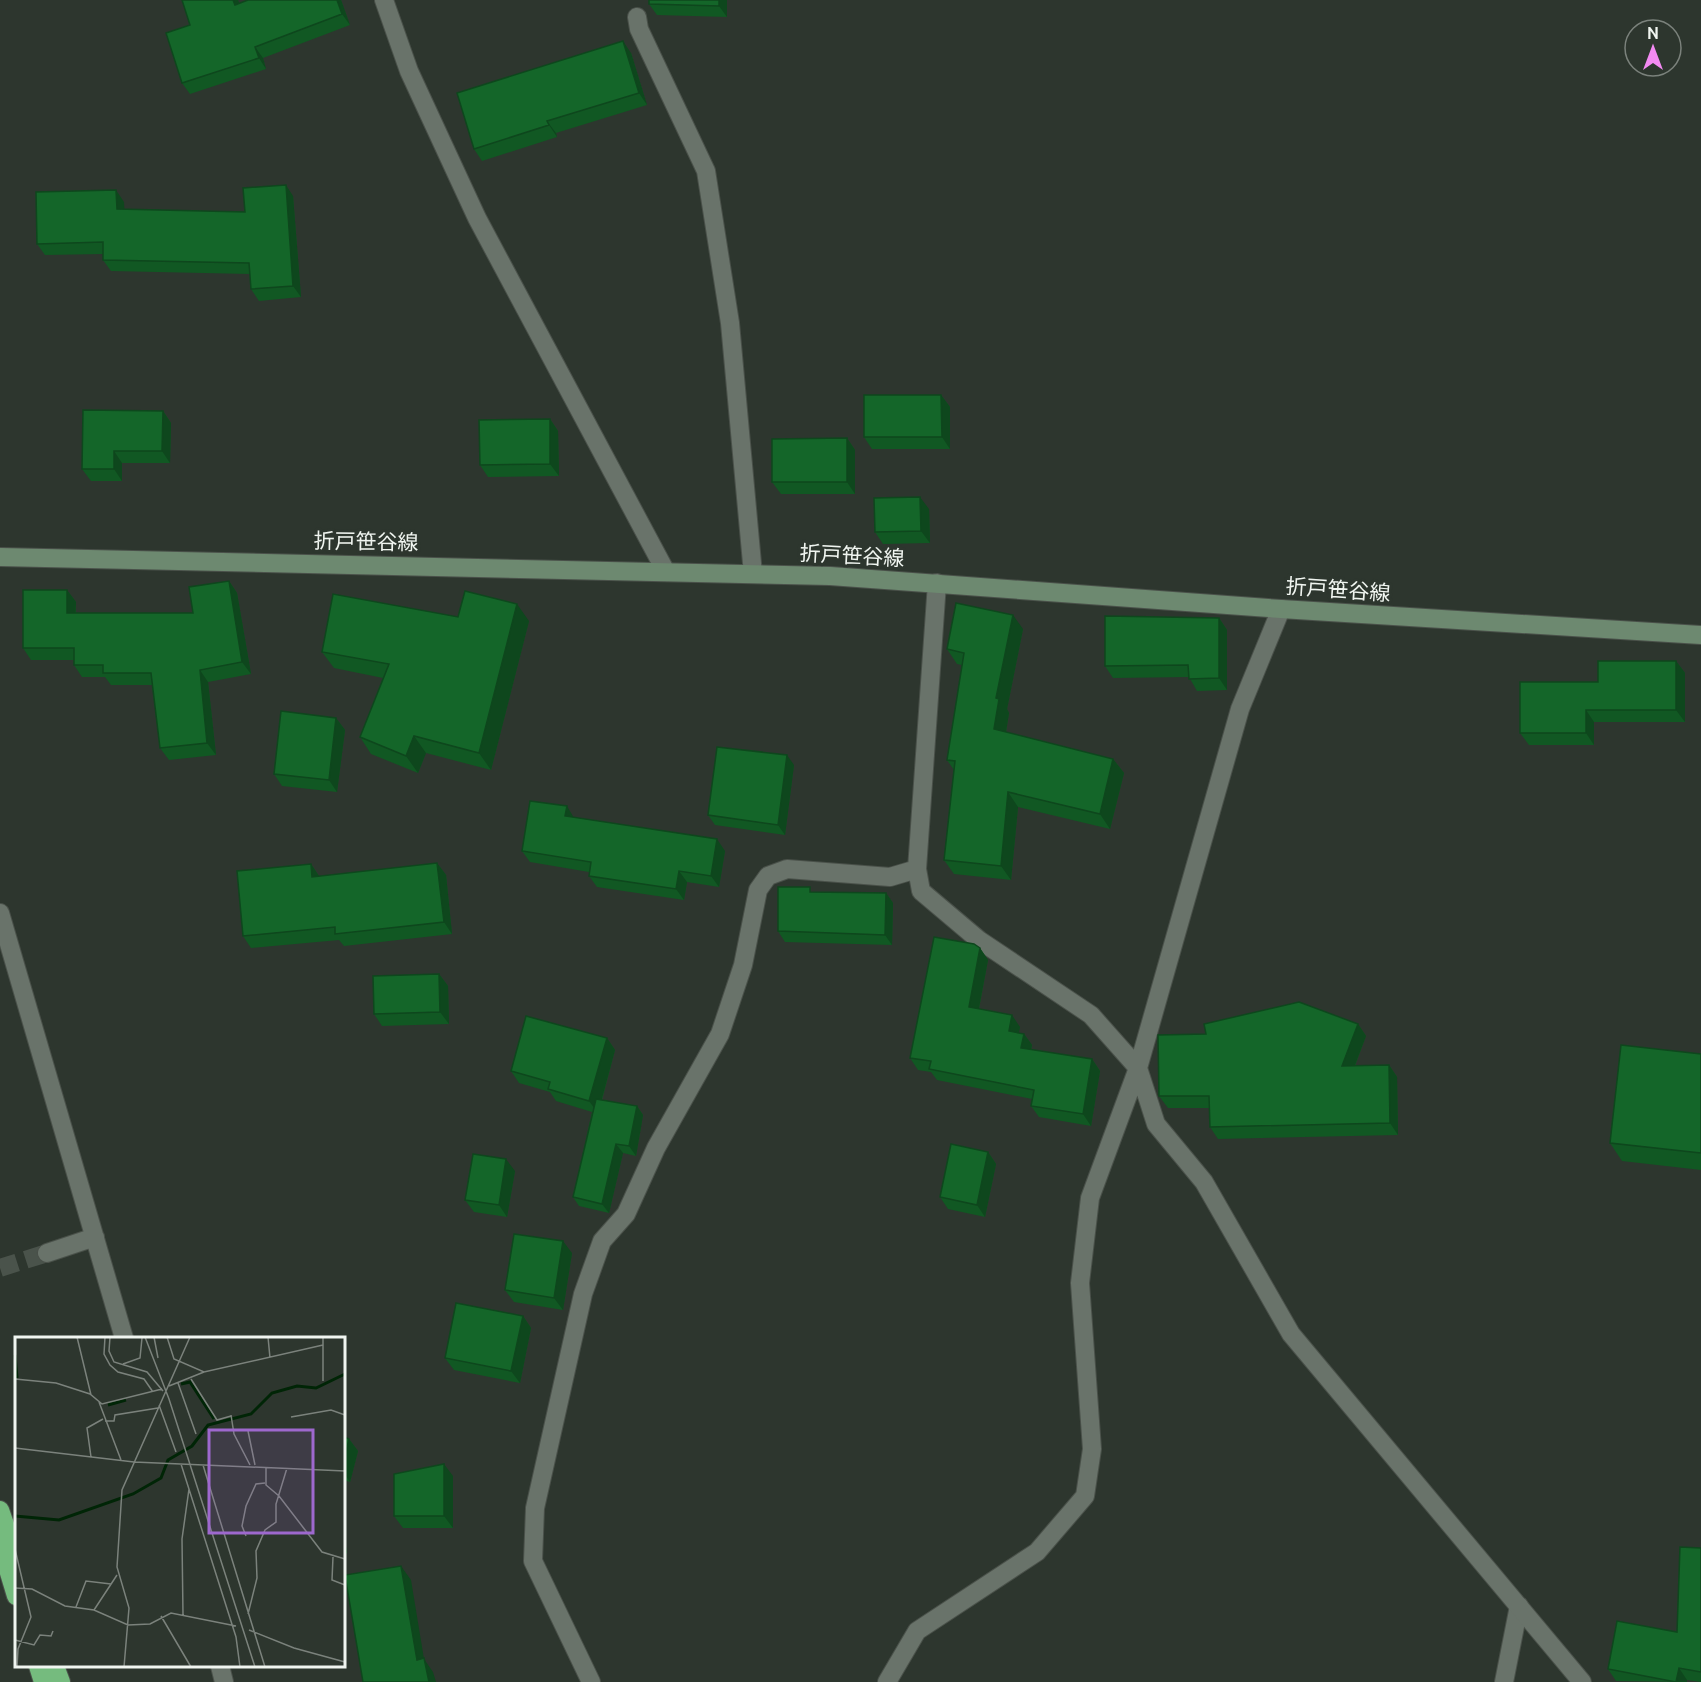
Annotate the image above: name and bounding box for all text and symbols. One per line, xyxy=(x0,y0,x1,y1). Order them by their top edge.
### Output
north arrow xyxy=(1623,18,1683,78)
text: N xyxy=(1647,24,1659,42)
street label: 折戸笹谷線 xyxy=(313,528,419,554)
street label: 折戸笹谷線 xyxy=(799,540,905,570)
street label: 折戸笹谷線 xyxy=(1285,573,1391,605)
inset map xyxy=(15,1337,345,1667)

